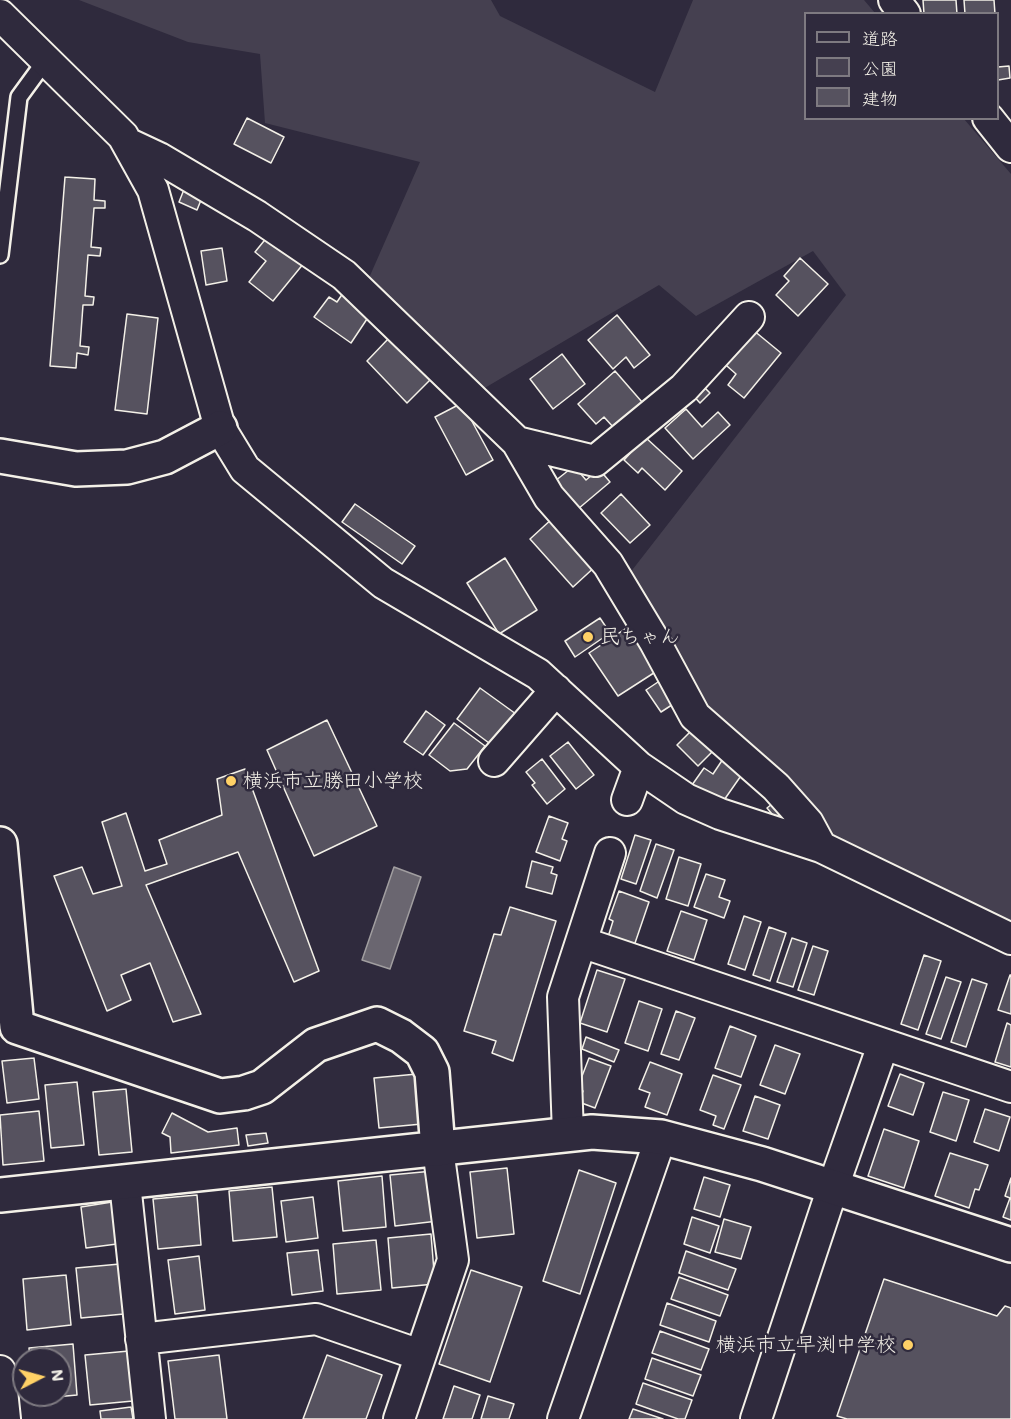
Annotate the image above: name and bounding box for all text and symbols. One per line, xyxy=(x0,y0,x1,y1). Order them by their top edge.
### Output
legend xyxy=(804,12,999,120)
text: 道路 xyxy=(862,26,898,50)
text: 公園 xyxy=(862,56,898,80)
text: 建物 xyxy=(862,86,898,110)
place label: 民ちゃん xyxy=(600,625,680,649)
marker: 民ちゃん xyxy=(581,630,595,644)
place label: 横浜市立勝田小学校 xyxy=(243,769,423,793)
marker: 横浜市立勝田小学校 xyxy=(224,774,238,788)
place label: 横浜市立早渕中学校 xyxy=(716,1333,896,1357)
marker: 横浜市立早渕中学校 xyxy=(901,1338,915,1352)
north arrow xyxy=(12,1347,72,1407)
text: N xyxy=(47,1368,69,1382)

